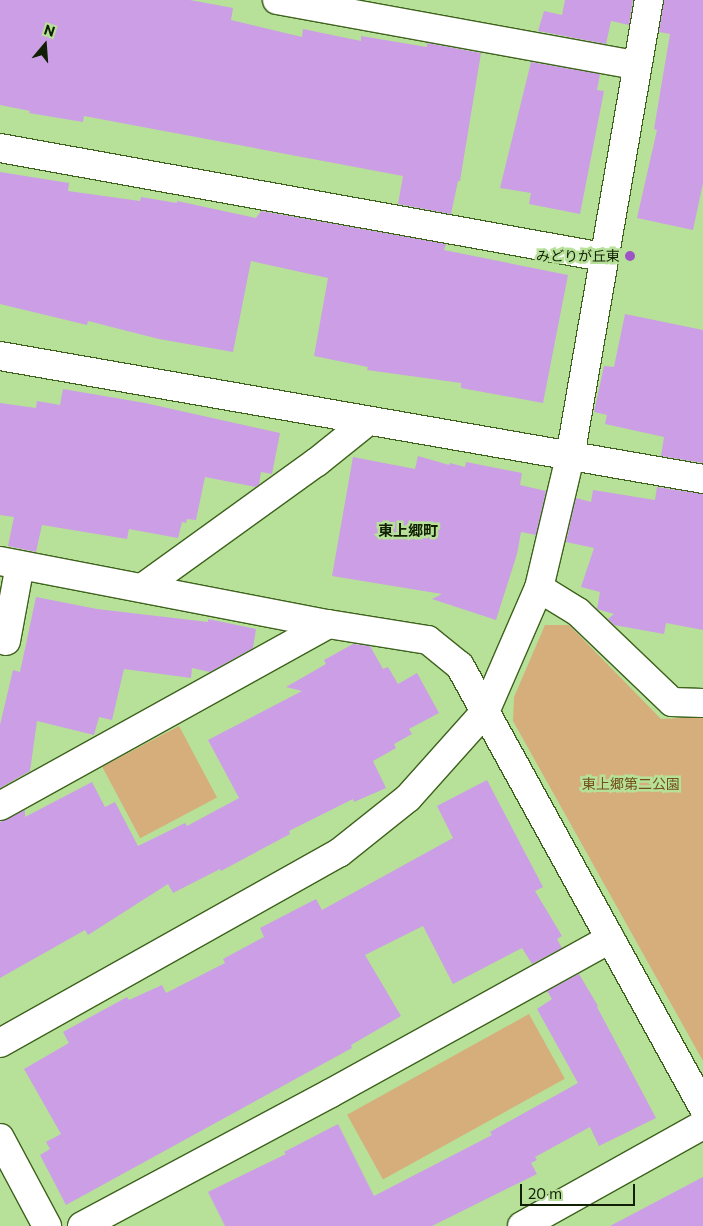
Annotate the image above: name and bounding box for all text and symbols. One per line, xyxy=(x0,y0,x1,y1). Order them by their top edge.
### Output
north arrow xyxy=(20,20,70,70)
text: N xyxy=(42,21,57,40)
place label: みどりが丘東 xyxy=(536,248,620,264)
marker: みどりが丘東 xyxy=(624,250,636,262)
district label: 東上郷町 xyxy=(378,522,438,540)
park label: 東上郷第二公園 xyxy=(582,776,680,792)
scale bar xyxy=(523,1174,638,1206)
text: 20 m xyxy=(528,1184,562,1202)

